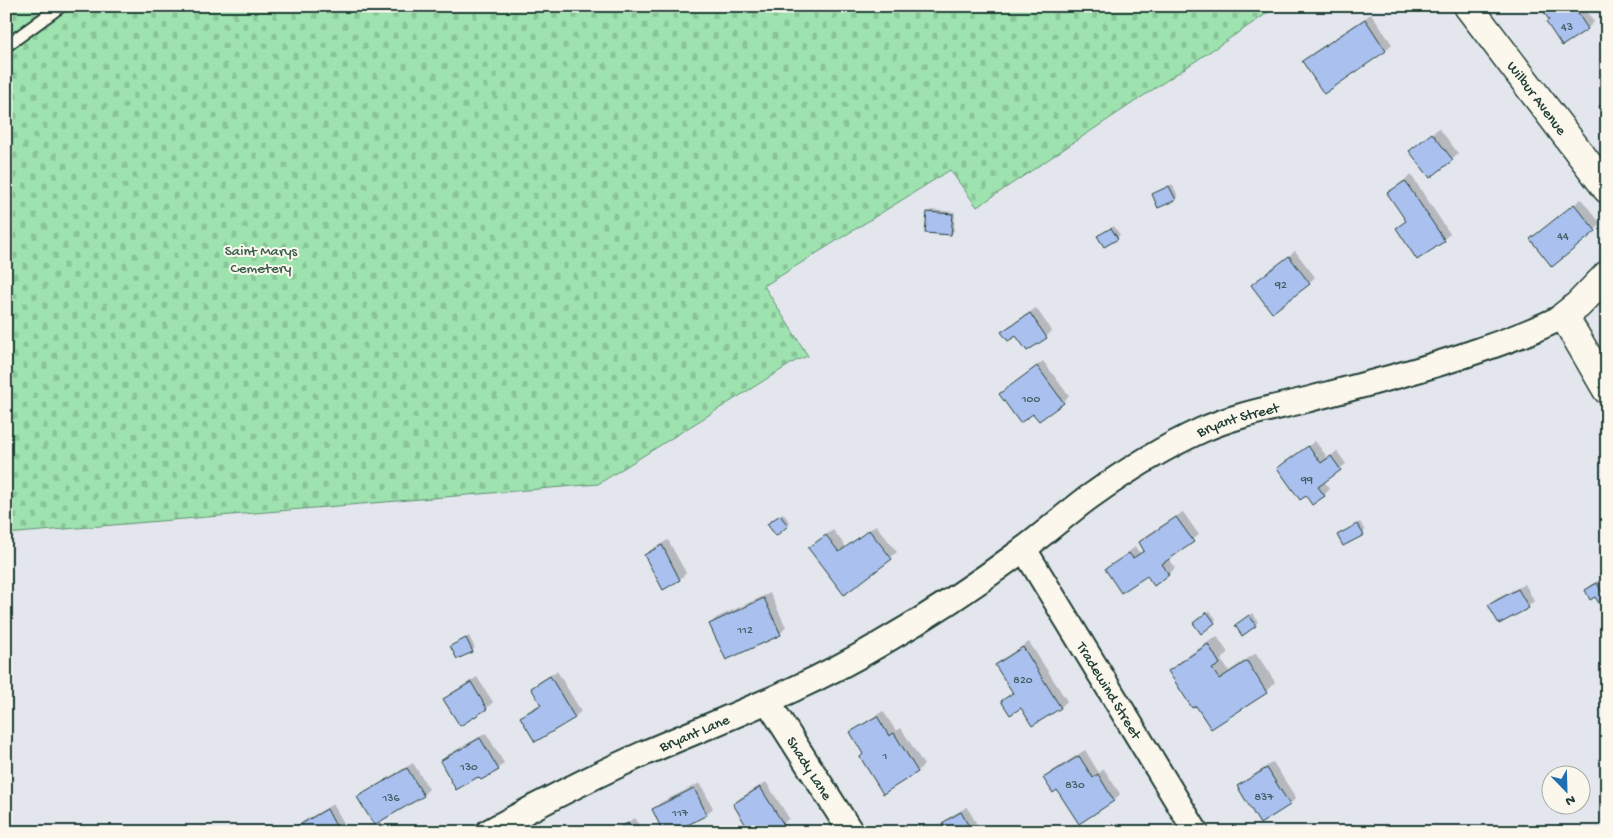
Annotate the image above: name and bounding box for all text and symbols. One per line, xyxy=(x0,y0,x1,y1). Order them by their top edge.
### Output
house number: 43 xyxy=(1561,21,1573,35)
street label: Wilbur Avenue xyxy=(1502,58,1570,140)
house number: 44 xyxy=(1557,230,1569,244)
park label: Saint Marys Cemetery xyxy=(225,243,298,278)
house number: 92 xyxy=(1274,279,1287,293)
house number: 100 xyxy=(1021,393,1040,407)
street label: Bryant Street xyxy=(1193,399,1283,443)
house number: 99 xyxy=(1300,474,1313,488)
house number: 112 xyxy=(736,624,753,638)
street label: Tradewind Street xyxy=(1071,638,1145,744)
house number: 820 xyxy=(1013,674,1033,688)
street label: Bryant Lane xyxy=(656,711,733,757)
street label: Shady Lane xyxy=(781,734,835,804)
house number: 1 xyxy=(882,750,888,764)
house number: 130 xyxy=(459,761,478,775)
north arrow xyxy=(1540,766,1590,816)
house number: 830 xyxy=(1065,779,1085,793)
text: N xyxy=(1563,790,1578,809)
house number: 837 xyxy=(1254,791,1274,805)
house number: 136 xyxy=(381,792,400,806)
house number: 117 xyxy=(671,807,689,821)

